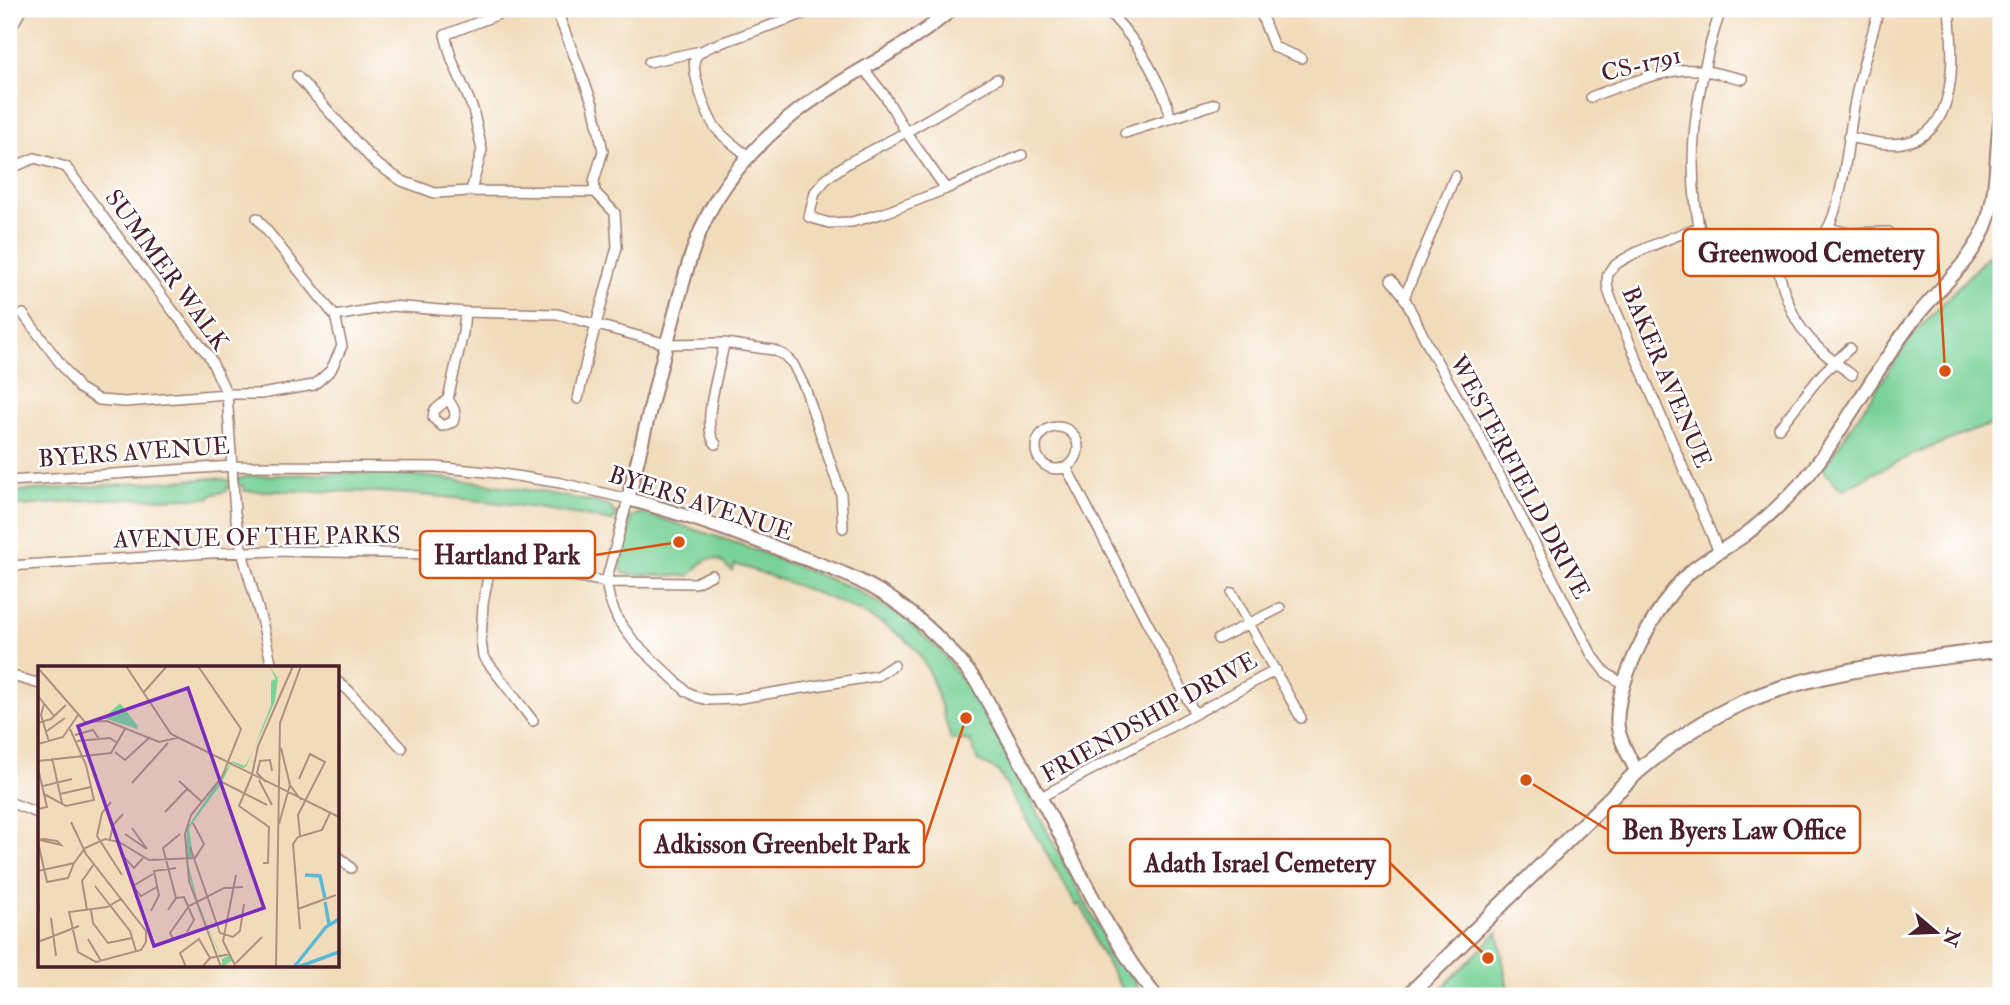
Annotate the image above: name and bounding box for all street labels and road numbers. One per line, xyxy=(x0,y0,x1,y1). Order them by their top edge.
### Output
street label: CS-1791 xyxy=(1598,40,1684,89)
street label: SUMMER WALK xyxy=(98,184,236,357)
street label: BAKER AVENUE xyxy=(1614,282,1719,473)
street label: WESTERFIELD DRIVE xyxy=(1442,349,1597,604)
street label: BYERS AVENUE xyxy=(37,430,231,475)
street label: BYERS AVENUE xyxy=(605,459,797,548)
street label: AVENUE OF THE PARKS xyxy=(112,519,401,556)
street label: FRIENDSHIP DRIVE xyxy=(1036,645,1263,790)

